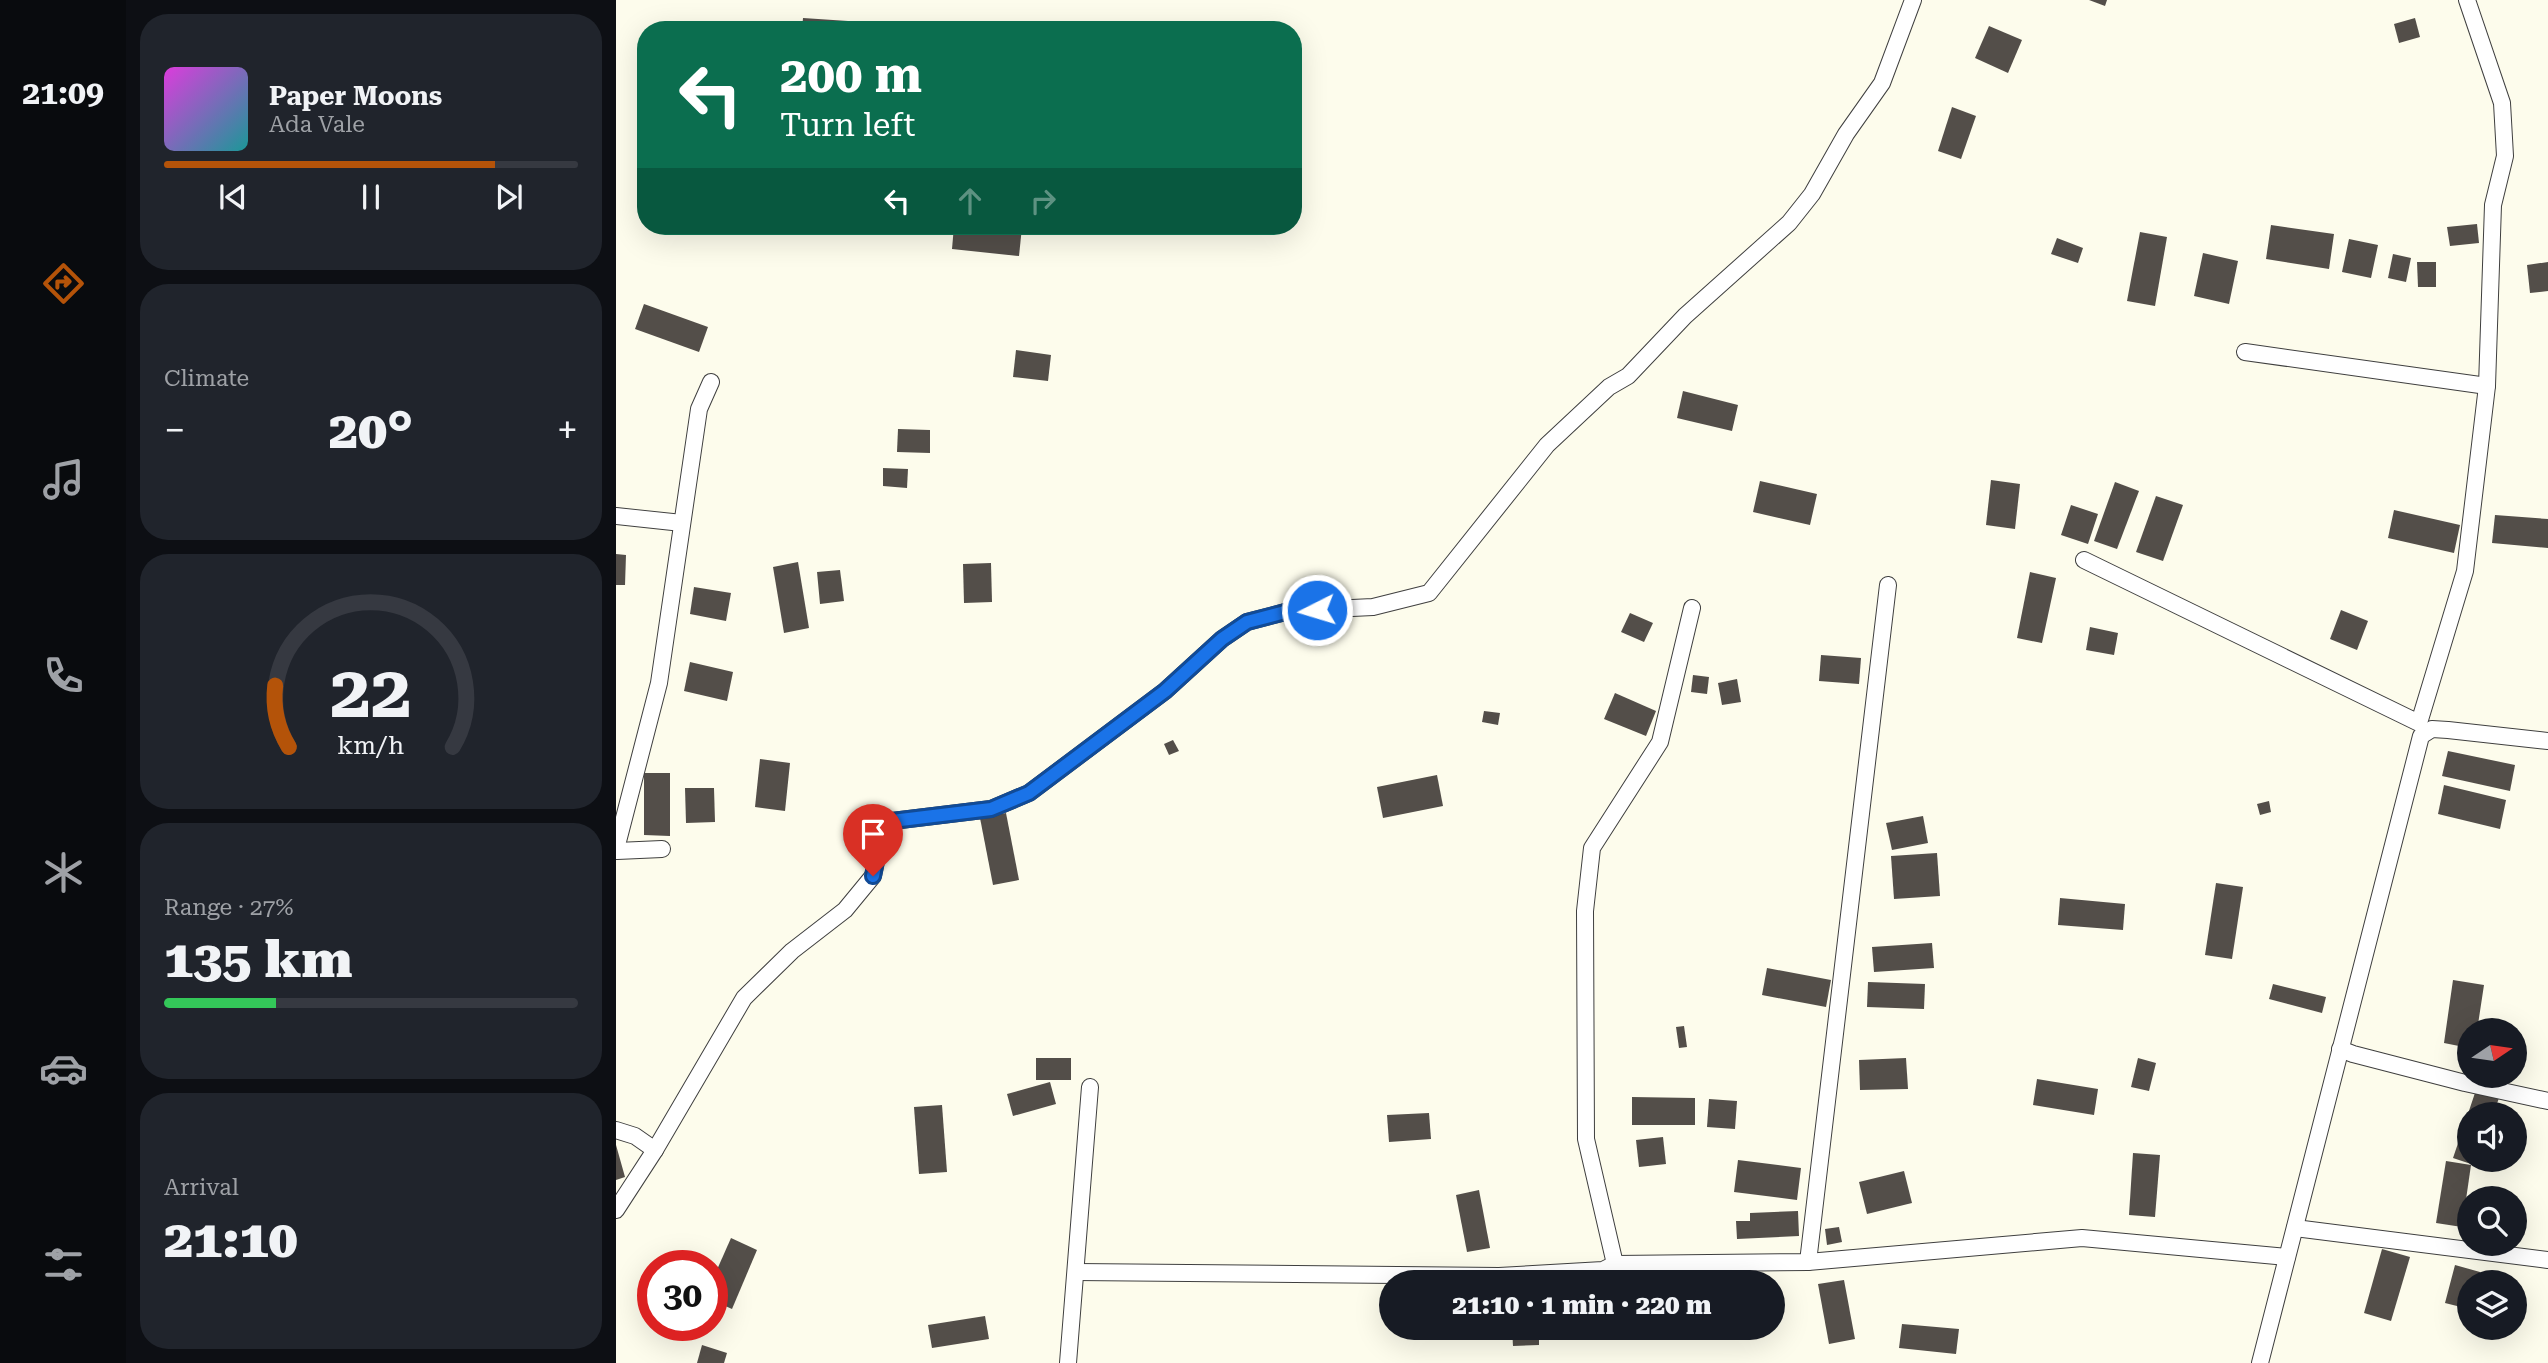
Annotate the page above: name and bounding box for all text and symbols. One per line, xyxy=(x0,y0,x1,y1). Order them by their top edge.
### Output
text: 200 m xyxy=(780,47,922,104)
icon: left xyxy=(665,49,756,140)
text: 21:09 xyxy=(22,74,104,112)
text: Paper Moons xyxy=(269,81,442,111)
text: Turn left xyxy=(780,106,915,144)
text: Ada Vale xyxy=(269,111,365,138)
icon: previous xyxy=(214,178,252,216)
icon: pause xyxy=(352,178,390,216)
icon: next xyxy=(490,178,528,216)
icon: left xyxy=(878,182,916,220)
icon: ahead xyxy=(951,182,989,220)
icon: right xyxy=(1024,182,1062,220)
icon: directions xyxy=(39,259,88,308)
text: Climate xyxy=(164,365,249,392)
text: 20° xyxy=(329,400,413,461)
text: − xyxy=(164,408,185,452)
text: + xyxy=(557,408,578,452)
icon: music xyxy=(39,455,88,504)
position arrow xyxy=(1280,573,1354,647)
icon: phone xyxy=(39,651,88,700)
text: 22 xyxy=(330,651,412,736)
text: km/h xyxy=(338,731,404,760)
pin xyxy=(843,804,903,876)
icon: arrive xyxy=(854,815,892,853)
icon: climate xyxy=(39,848,88,897)
text: Range · 27% xyxy=(164,894,293,921)
text: 135 km xyxy=(164,929,352,990)
north arrow xyxy=(2457,1018,2527,1088)
map controls xyxy=(2457,1018,2527,1340)
icon: car xyxy=(39,1044,88,1093)
button: sound xyxy=(2457,1102,2527,1172)
text: Arrival xyxy=(164,1174,239,1201)
button: search xyxy=(2457,1186,2527,1256)
text: 21:10 xyxy=(164,1209,298,1270)
icon: filters xyxy=(39,1240,88,1289)
speed limit sign: 30 xyxy=(637,1250,728,1341)
button: layers xyxy=(2457,1270,2527,1340)
text: 21:10 · 1 min · 220 m xyxy=(1452,1290,1712,1320)

